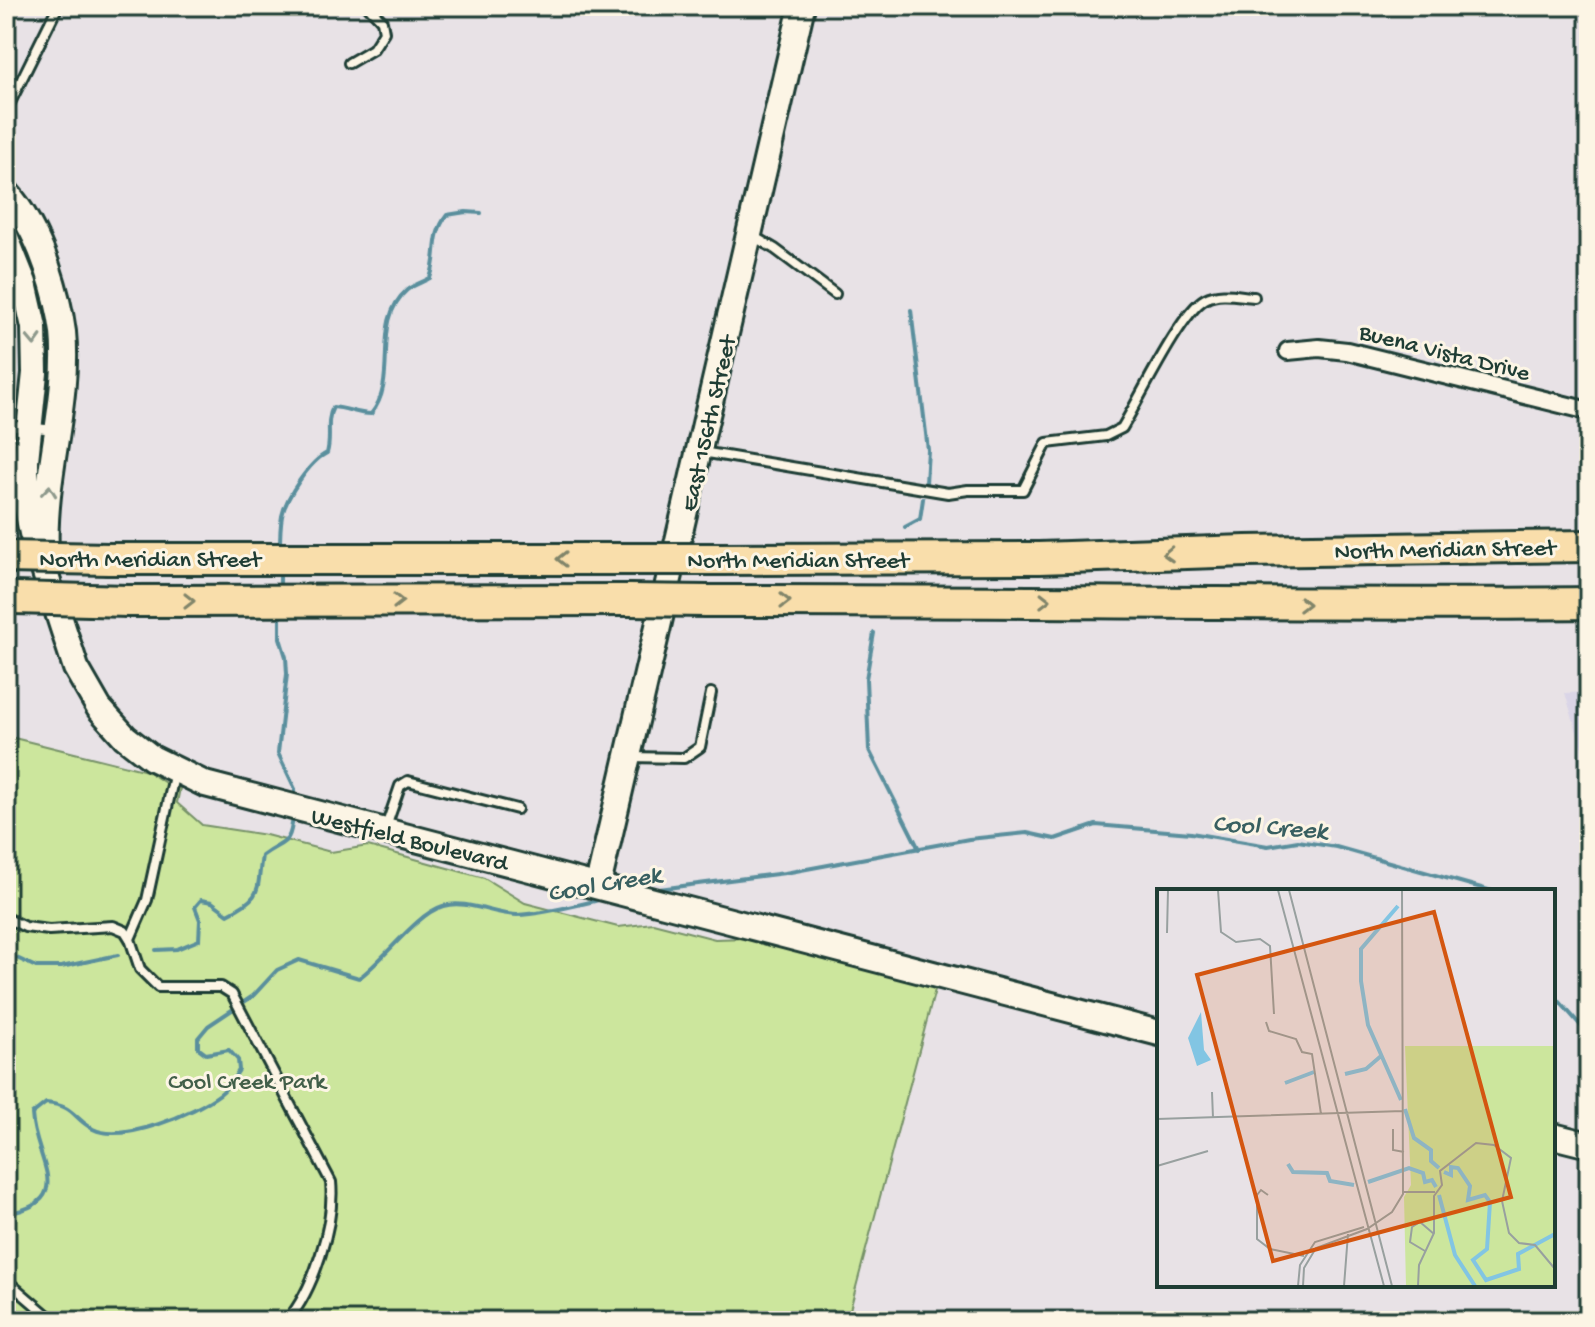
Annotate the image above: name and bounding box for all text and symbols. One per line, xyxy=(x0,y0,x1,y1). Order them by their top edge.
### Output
street label: Buena Vista Drive xyxy=(1355,319,1533,390)
street label: East 156th Street xyxy=(676,331,745,514)
one-way arrow xyxy=(25,334,43,347)
one-way arrow xyxy=(40,484,57,497)
street label: North Meridian Street xyxy=(1334,535,1558,568)
one-way arrow xyxy=(1161,546,1174,563)
street label: North Meridian Street xyxy=(39,547,263,576)
street label: North Meridian Street xyxy=(687,548,911,577)
one-way arrow xyxy=(555,550,568,568)
one-way arrow xyxy=(183,592,196,610)
one-way arrow xyxy=(392,592,405,610)
one-way arrow xyxy=(779,592,792,610)
one-way arrow xyxy=(1039,592,1052,609)
one-way arrow xyxy=(1298,596,1311,613)
street label: Westfield Boulevard xyxy=(308,803,512,880)
water label: Cool Creek xyxy=(1211,810,1330,849)
water label: Cool Creek xyxy=(546,861,666,912)
inset map xyxy=(1157,889,1555,1287)
park label: Cool Creek Park xyxy=(168,1069,328,1098)

